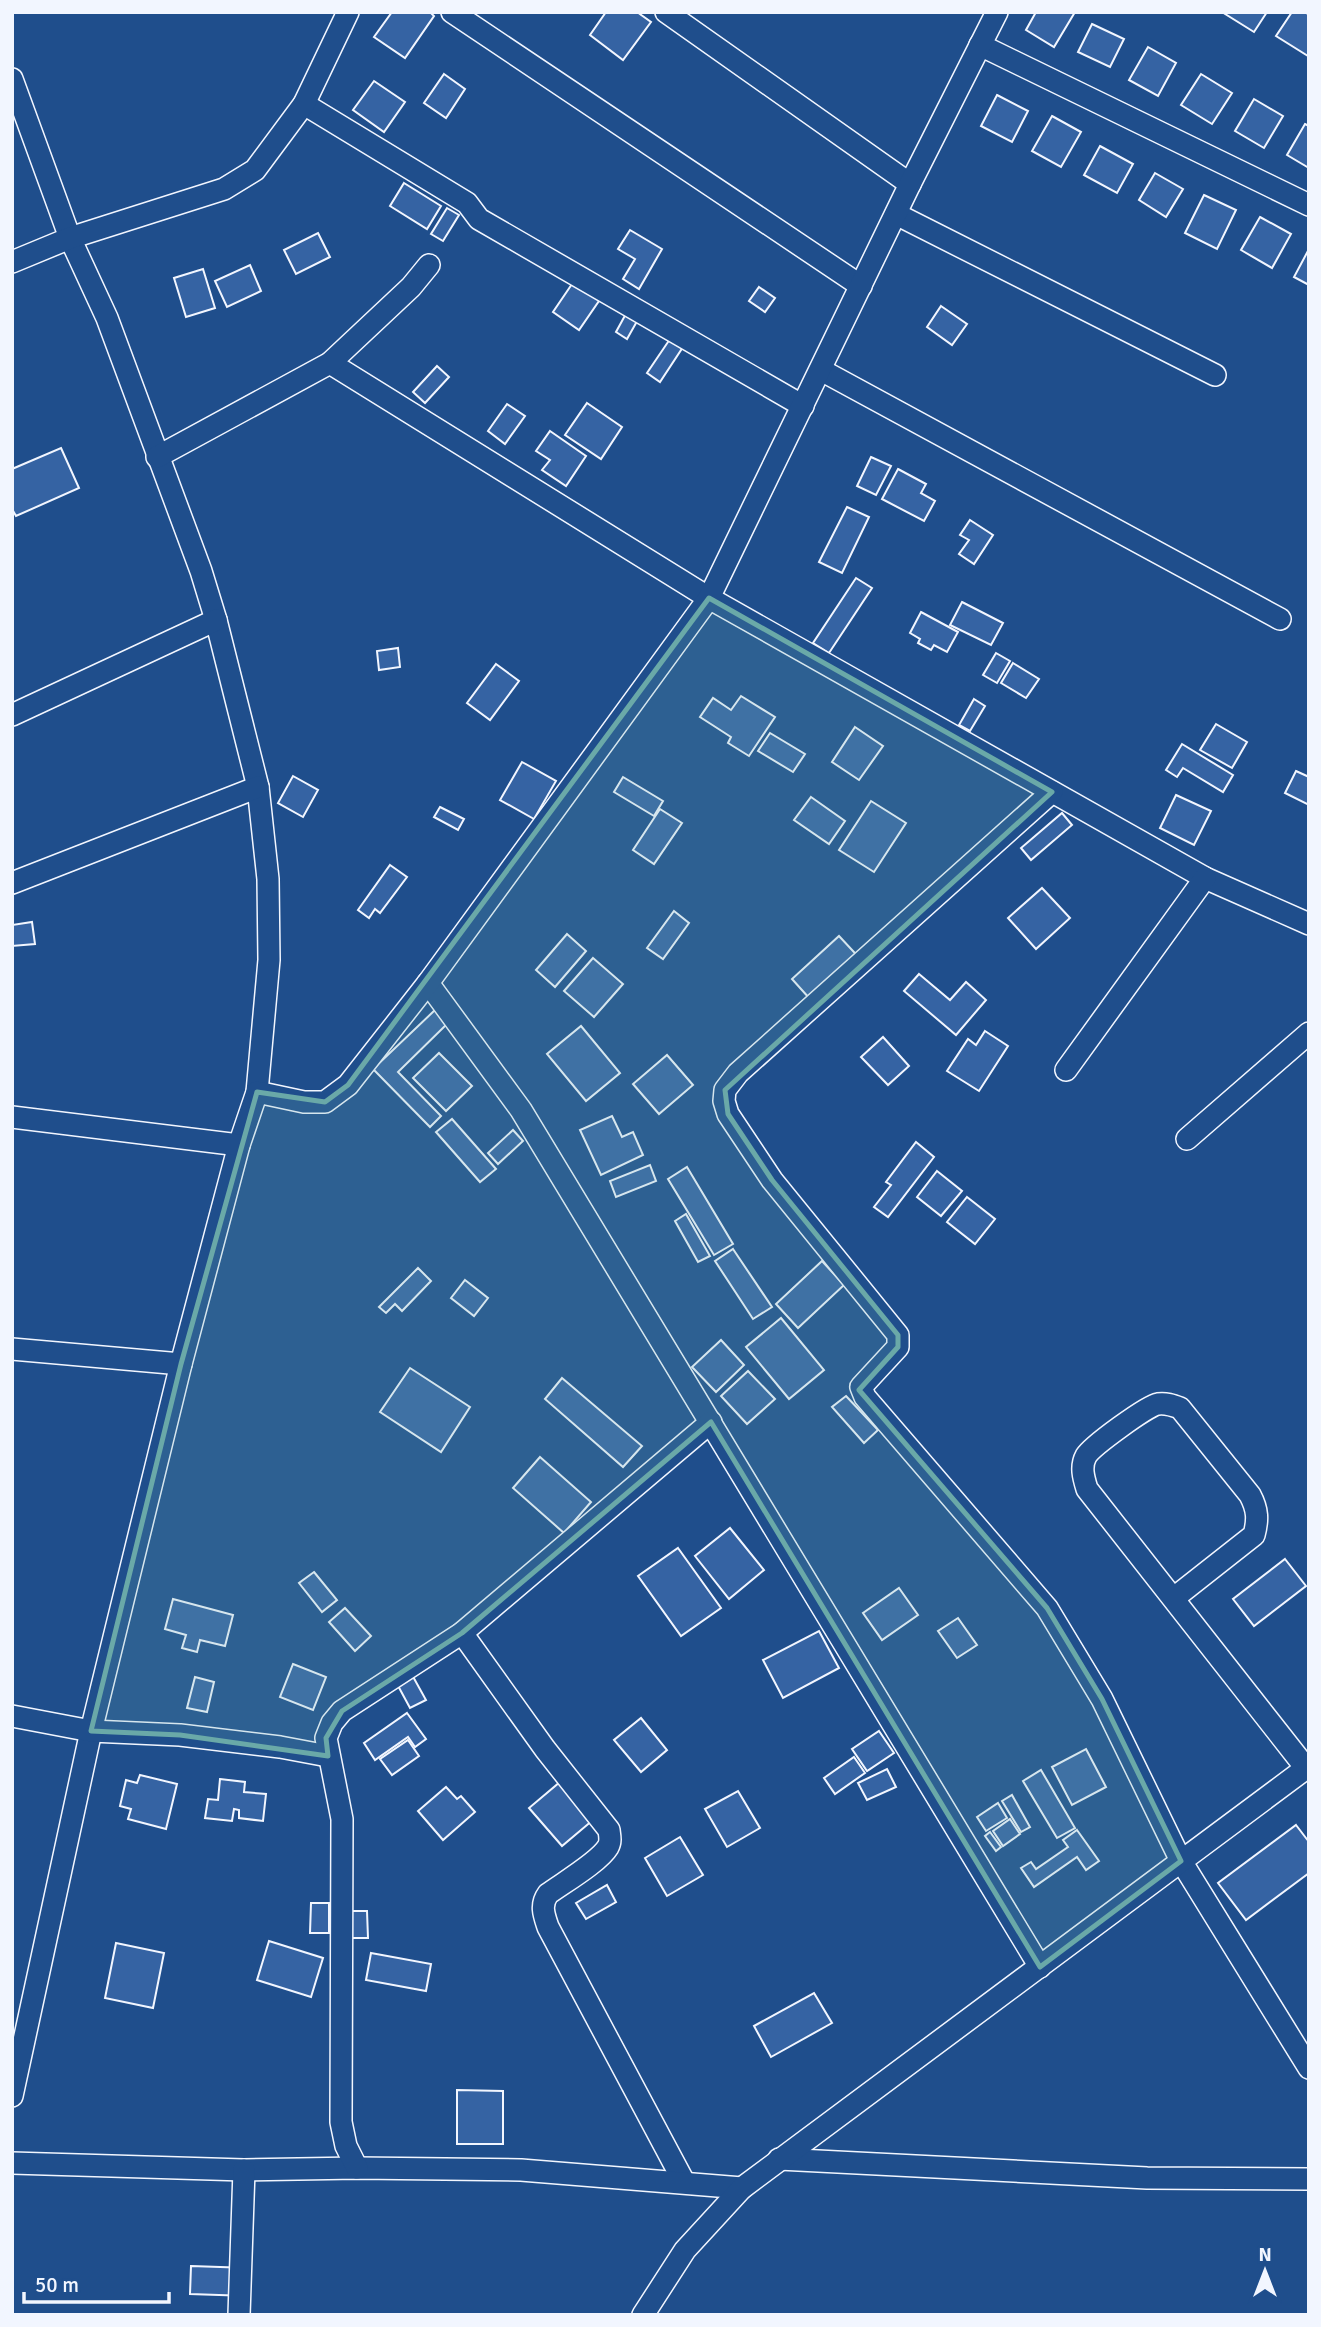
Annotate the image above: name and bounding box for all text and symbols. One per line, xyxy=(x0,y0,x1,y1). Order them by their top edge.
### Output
north arrow xyxy=(1230,2236,1300,2306)
text: N xyxy=(1258,2243,1272,2267)
scale bar xyxy=(24,2260,170,2304)
text: 50 m xyxy=(35,2272,79,2298)

